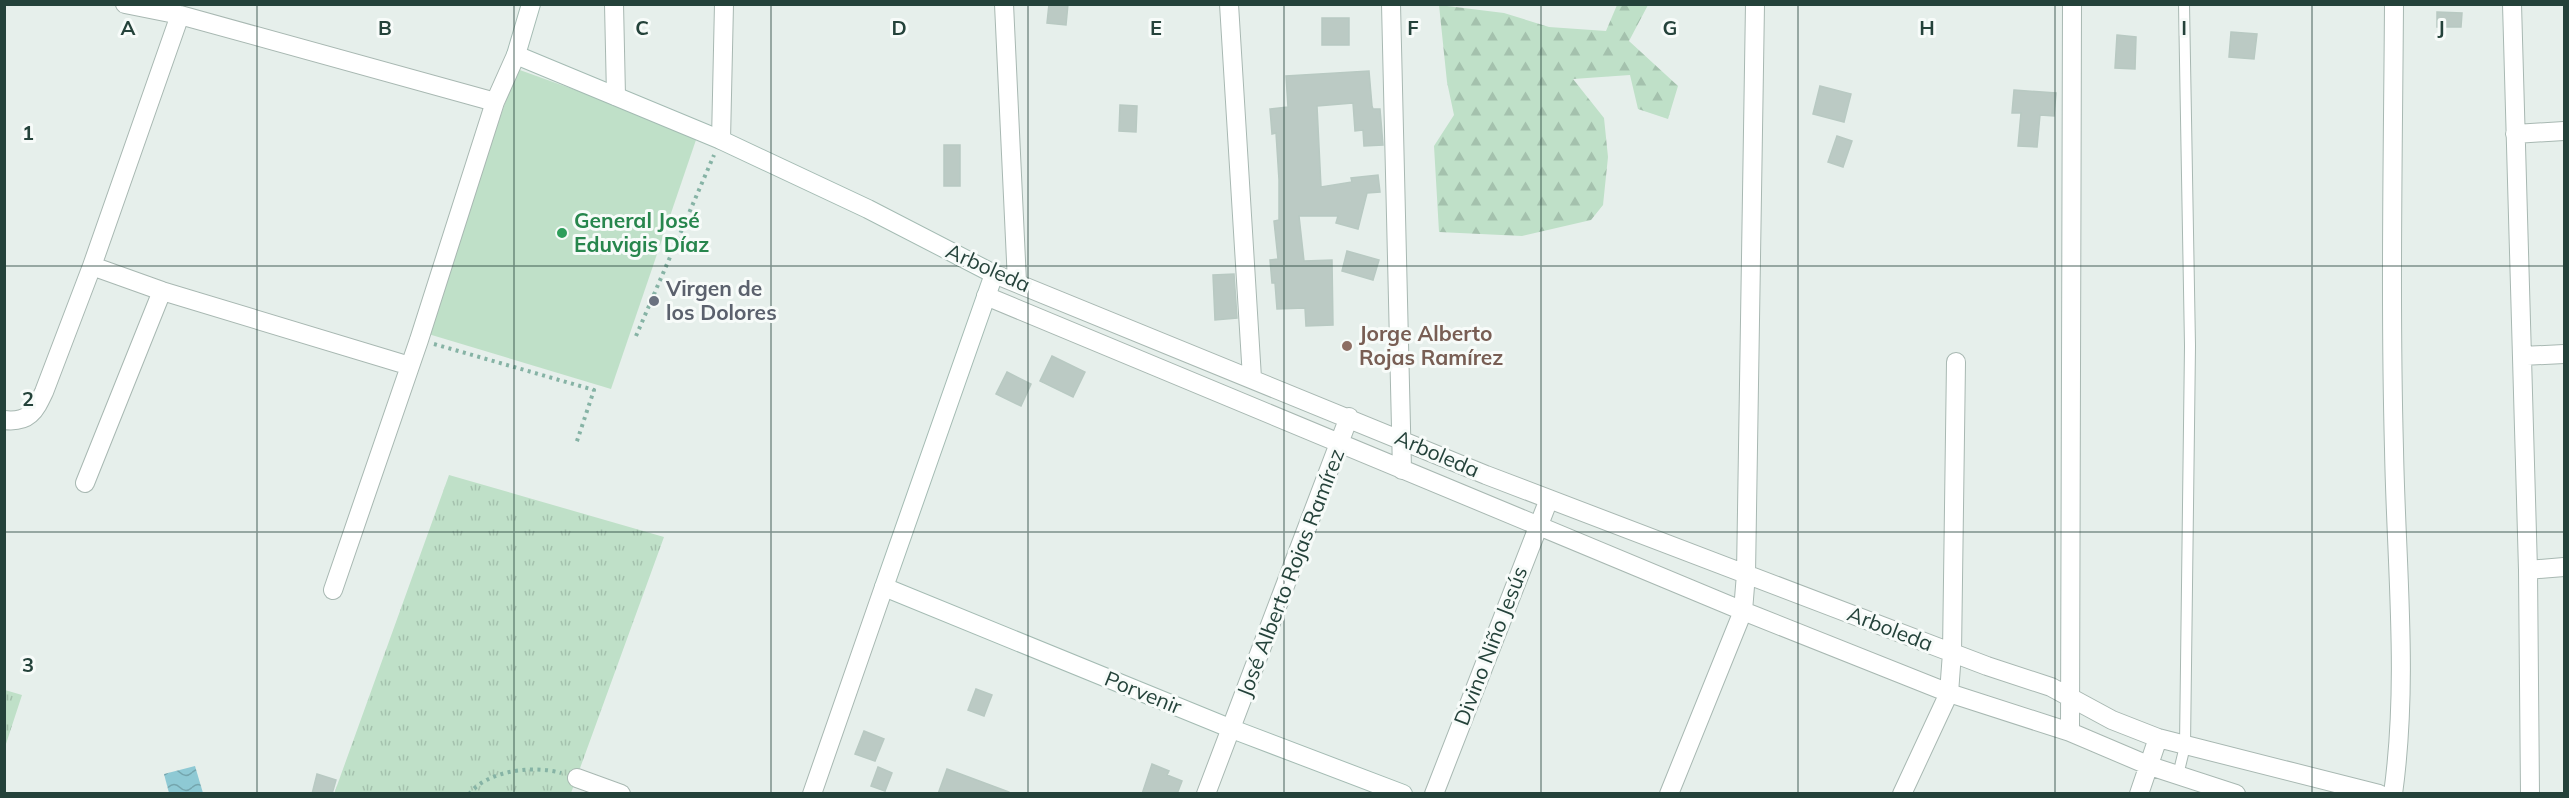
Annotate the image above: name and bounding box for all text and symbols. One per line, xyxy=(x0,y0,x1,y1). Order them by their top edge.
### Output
text: A xyxy=(121,15,136,40)
text: B xyxy=(378,15,392,40)
text: C xyxy=(635,15,649,40)
text: D xyxy=(891,15,907,40)
text: E xyxy=(1150,15,1162,40)
text: F xyxy=(1407,15,1419,40)
text: G xyxy=(1663,15,1677,40)
text: H xyxy=(1919,15,1935,40)
text: I xyxy=(2181,15,2187,40)
text: J xyxy=(2437,15,2445,40)
text: 1 xyxy=(22,120,34,145)
place label: General José Eduvigis Díaz xyxy=(574,207,709,257)
marker: General José Eduvigis Díaz xyxy=(555,226,569,240)
street label: Arboleda xyxy=(942,237,1034,297)
place label: Virgen de los Dolores xyxy=(665,275,777,325)
marker: Virgen de los Dolores xyxy=(647,294,661,308)
place label: Jorge Alberto Rojas Ramírez xyxy=(1359,320,1503,370)
marker: Jorge Alberto Rojas Ramírez xyxy=(1340,339,1354,353)
text: 2 xyxy=(22,386,34,411)
street label: Arboleda xyxy=(1391,424,1484,482)
street label: José Alberto Rojas Ramírez xyxy=(1231,445,1349,700)
street label: Divino Niño Jesús xyxy=(1448,562,1532,729)
street label: Arboleda xyxy=(1844,600,1937,656)
text: 3 xyxy=(22,652,34,677)
street label: Porvenir xyxy=(1101,665,1186,719)

